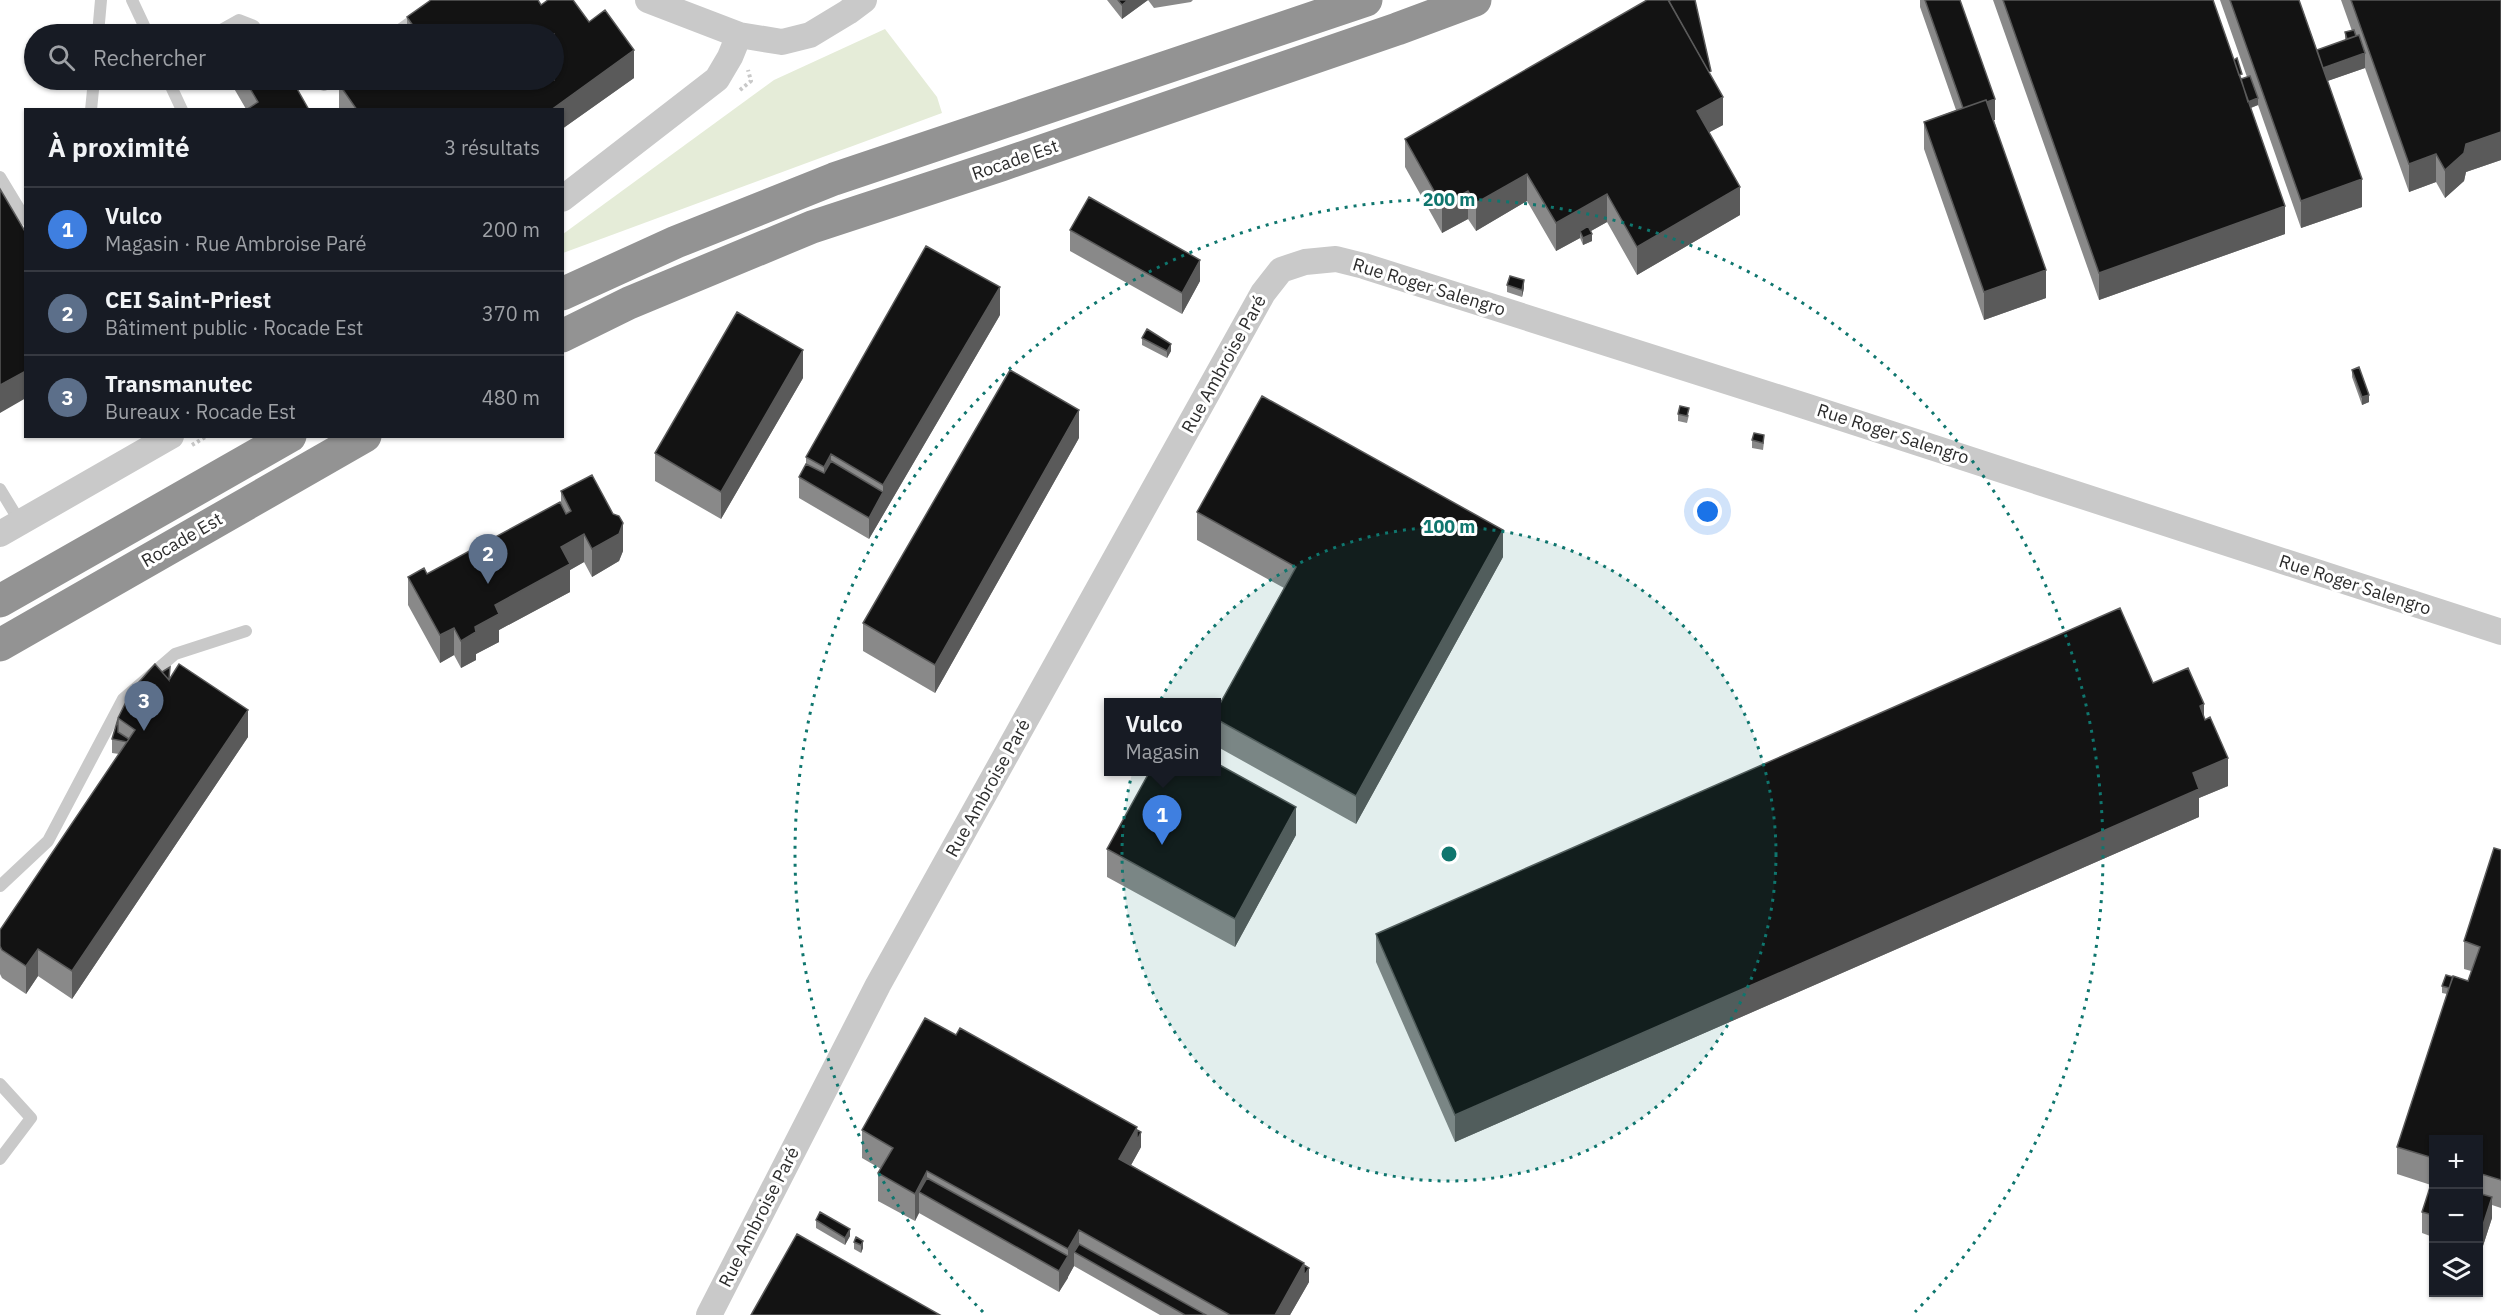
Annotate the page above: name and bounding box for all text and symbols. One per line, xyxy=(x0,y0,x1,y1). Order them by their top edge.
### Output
search box xyxy=(24,24,564,90)
icon: search xyxy=(45,41,78,74)
text: Rechercher xyxy=(93,43,206,72)
text: À proximité xyxy=(48,130,190,164)
text: 3 résultats xyxy=(444,134,540,161)
street label: Rocade Est xyxy=(969,134,1061,185)
text: 200 m xyxy=(1423,188,1475,211)
text: Vulco xyxy=(105,201,162,230)
text: 1 xyxy=(62,216,74,243)
text: 200 m xyxy=(482,216,540,243)
text: Magasin · Rue Ambroise Paré xyxy=(105,230,367,257)
street label: Rue Roger Salengro xyxy=(1350,252,1508,321)
text: CEI Saint-Priest xyxy=(105,285,271,314)
street label: Rue Ambroise Paré xyxy=(1176,291,1271,437)
text: 2 xyxy=(62,300,74,327)
text: 370 m xyxy=(482,300,540,327)
text: Bâtiment public · Rocade Est xyxy=(105,314,363,341)
text: Transmanutec xyxy=(105,369,253,398)
text: 3 xyxy=(62,384,74,411)
text: 480 m xyxy=(482,384,540,411)
text: Bureaux · Rocade Est xyxy=(105,398,296,425)
street label: Rue Roger Salengro xyxy=(1814,398,1972,469)
your location xyxy=(1693,497,1722,526)
street label: Rocade Est xyxy=(137,507,226,572)
text: 100 m xyxy=(1423,515,1475,538)
pin: 2 xyxy=(468,534,508,584)
street label: Rue Roger Salengro xyxy=(2276,549,2434,620)
pin: 3 xyxy=(124,682,164,731)
popup xyxy=(1104,698,1221,776)
text: Vulco xyxy=(1125,709,1183,738)
street label: Rue Ambroise Paré xyxy=(940,715,1035,861)
text: Magasin xyxy=(1125,738,1200,765)
pin: 1 xyxy=(1142,796,1182,845)
centre of rings xyxy=(1439,844,1459,864)
map controls xyxy=(2429,1135,2483,1297)
button: + xyxy=(2429,1135,2483,1189)
street label: Rue Ambroise Paré xyxy=(713,1143,804,1291)
button: − xyxy=(2429,1189,2483,1243)
button: layers xyxy=(2429,1243,2483,1297)

